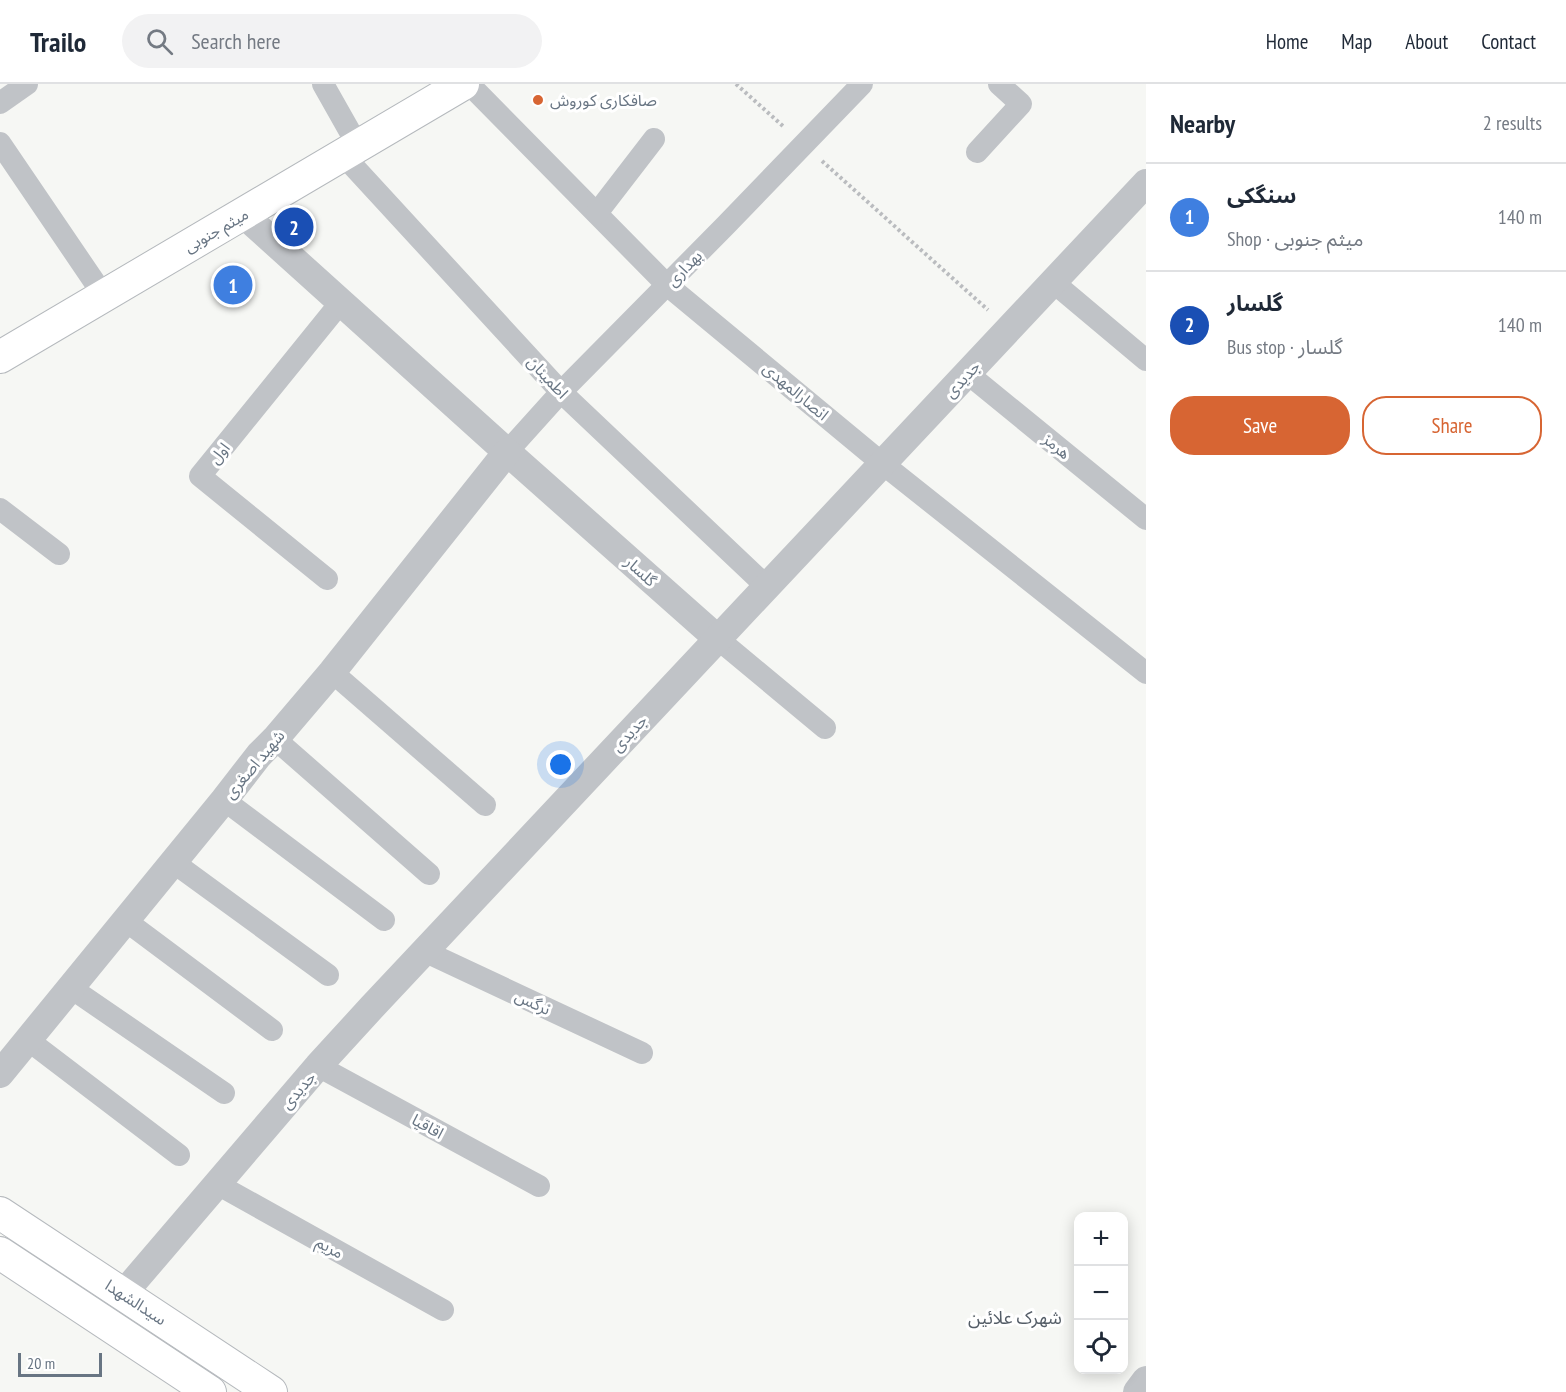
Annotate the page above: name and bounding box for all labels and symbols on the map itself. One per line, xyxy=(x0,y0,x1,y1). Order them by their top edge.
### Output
place label: صافکاری کوروش xyxy=(550,90,657,110)
marker: صافکاری کوروش xyxy=(531,93,545,107)
street label: میثم جنوبی xyxy=(180,204,253,259)
pin: 2 xyxy=(274,204,314,250)
street label: بهداری xyxy=(662,246,706,290)
pin: 1 xyxy=(214,262,252,308)
street label: اطمینان xyxy=(523,352,573,402)
street label: جدیدی xyxy=(940,356,984,402)
street label: انصارالمهدی xyxy=(759,358,833,424)
street label: هرمز xyxy=(1038,428,1075,463)
street label: اول xyxy=(204,438,235,469)
street label: گلسار xyxy=(620,551,661,591)
street label: جدیدی xyxy=(607,710,651,756)
street label: شهید اصغری xyxy=(219,726,289,802)
your location xyxy=(546,750,575,779)
street label: نرگس xyxy=(512,985,554,1019)
street label: جدیدی xyxy=(276,1067,320,1113)
street label: اقاقیا xyxy=(409,1109,447,1143)
street label: مریم xyxy=(311,1231,347,1265)
street label: سیدالشهدا xyxy=(102,1275,170,1329)
district label: شهرک علائین xyxy=(968,1306,1062,1329)
scale bar xyxy=(18,1350,102,1378)

